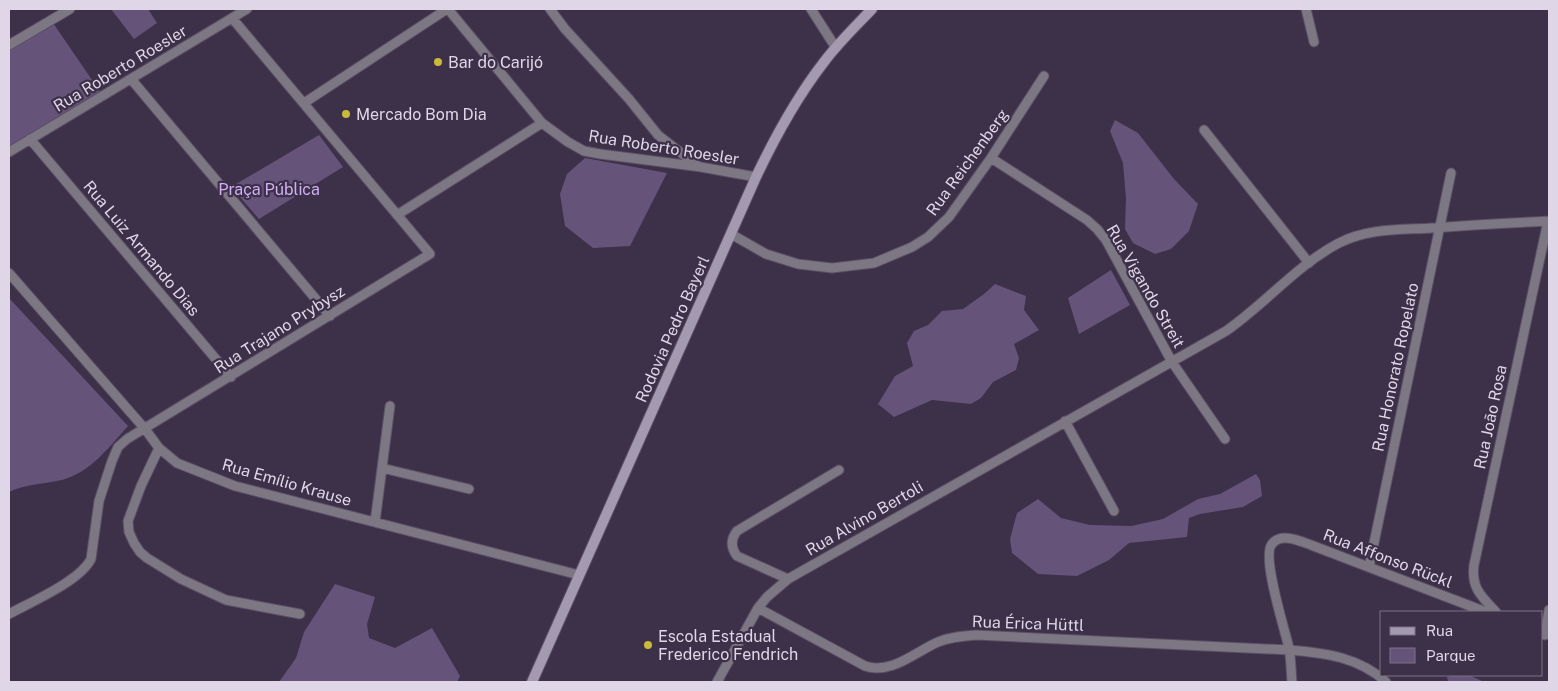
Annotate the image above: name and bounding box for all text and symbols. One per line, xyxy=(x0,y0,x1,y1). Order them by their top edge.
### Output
street label: Rua Roberto Roesler xyxy=(50,21,190,116)
place label: Bar do Carijó xyxy=(448,53,543,72)
marker: Bar do Carijó xyxy=(432,56,444,68)
place label: Mercado Bom Dia xyxy=(356,105,487,124)
street label: Rua Reichenberg xyxy=(922,105,1012,219)
marker: Mercado Bom Dia xyxy=(340,108,352,120)
street label: Rua Roberto Roesler xyxy=(587,126,741,169)
street label: Rua Luiz Armando Dias xyxy=(79,177,204,320)
park label: Praça Pública xyxy=(218,180,320,199)
street label: Rua Vigando Streit xyxy=(1103,221,1189,351)
street label: Rodovia Pedro Bayerl xyxy=(632,253,713,405)
street label: Rua Trajano Prybysz xyxy=(210,281,348,377)
street label: Rua Honorato Ropelato xyxy=(1368,281,1423,453)
street label: Rua João Rosa xyxy=(1470,363,1511,471)
street label: Rua Emílio Krause xyxy=(220,455,354,510)
street label: Rua Alvino Bertoli xyxy=(802,477,926,560)
street label: Rua Affonso Rückl xyxy=(1320,525,1455,592)
street label: Rua Érica Hüttl xyxy=(972,611,1084,635)
legend xyxy=(1380,611,1543,676)
text: Rua xyxy=(1426,622,1453,639)
place label: Escola Estadual Frederico Fendrich xyxy=(658,627,798,664)
marker: Escola Estadual Frederico Fendrich xyxy=(642,639,654,651)
text: Parque xyxy=(1426,647,1476,664)

